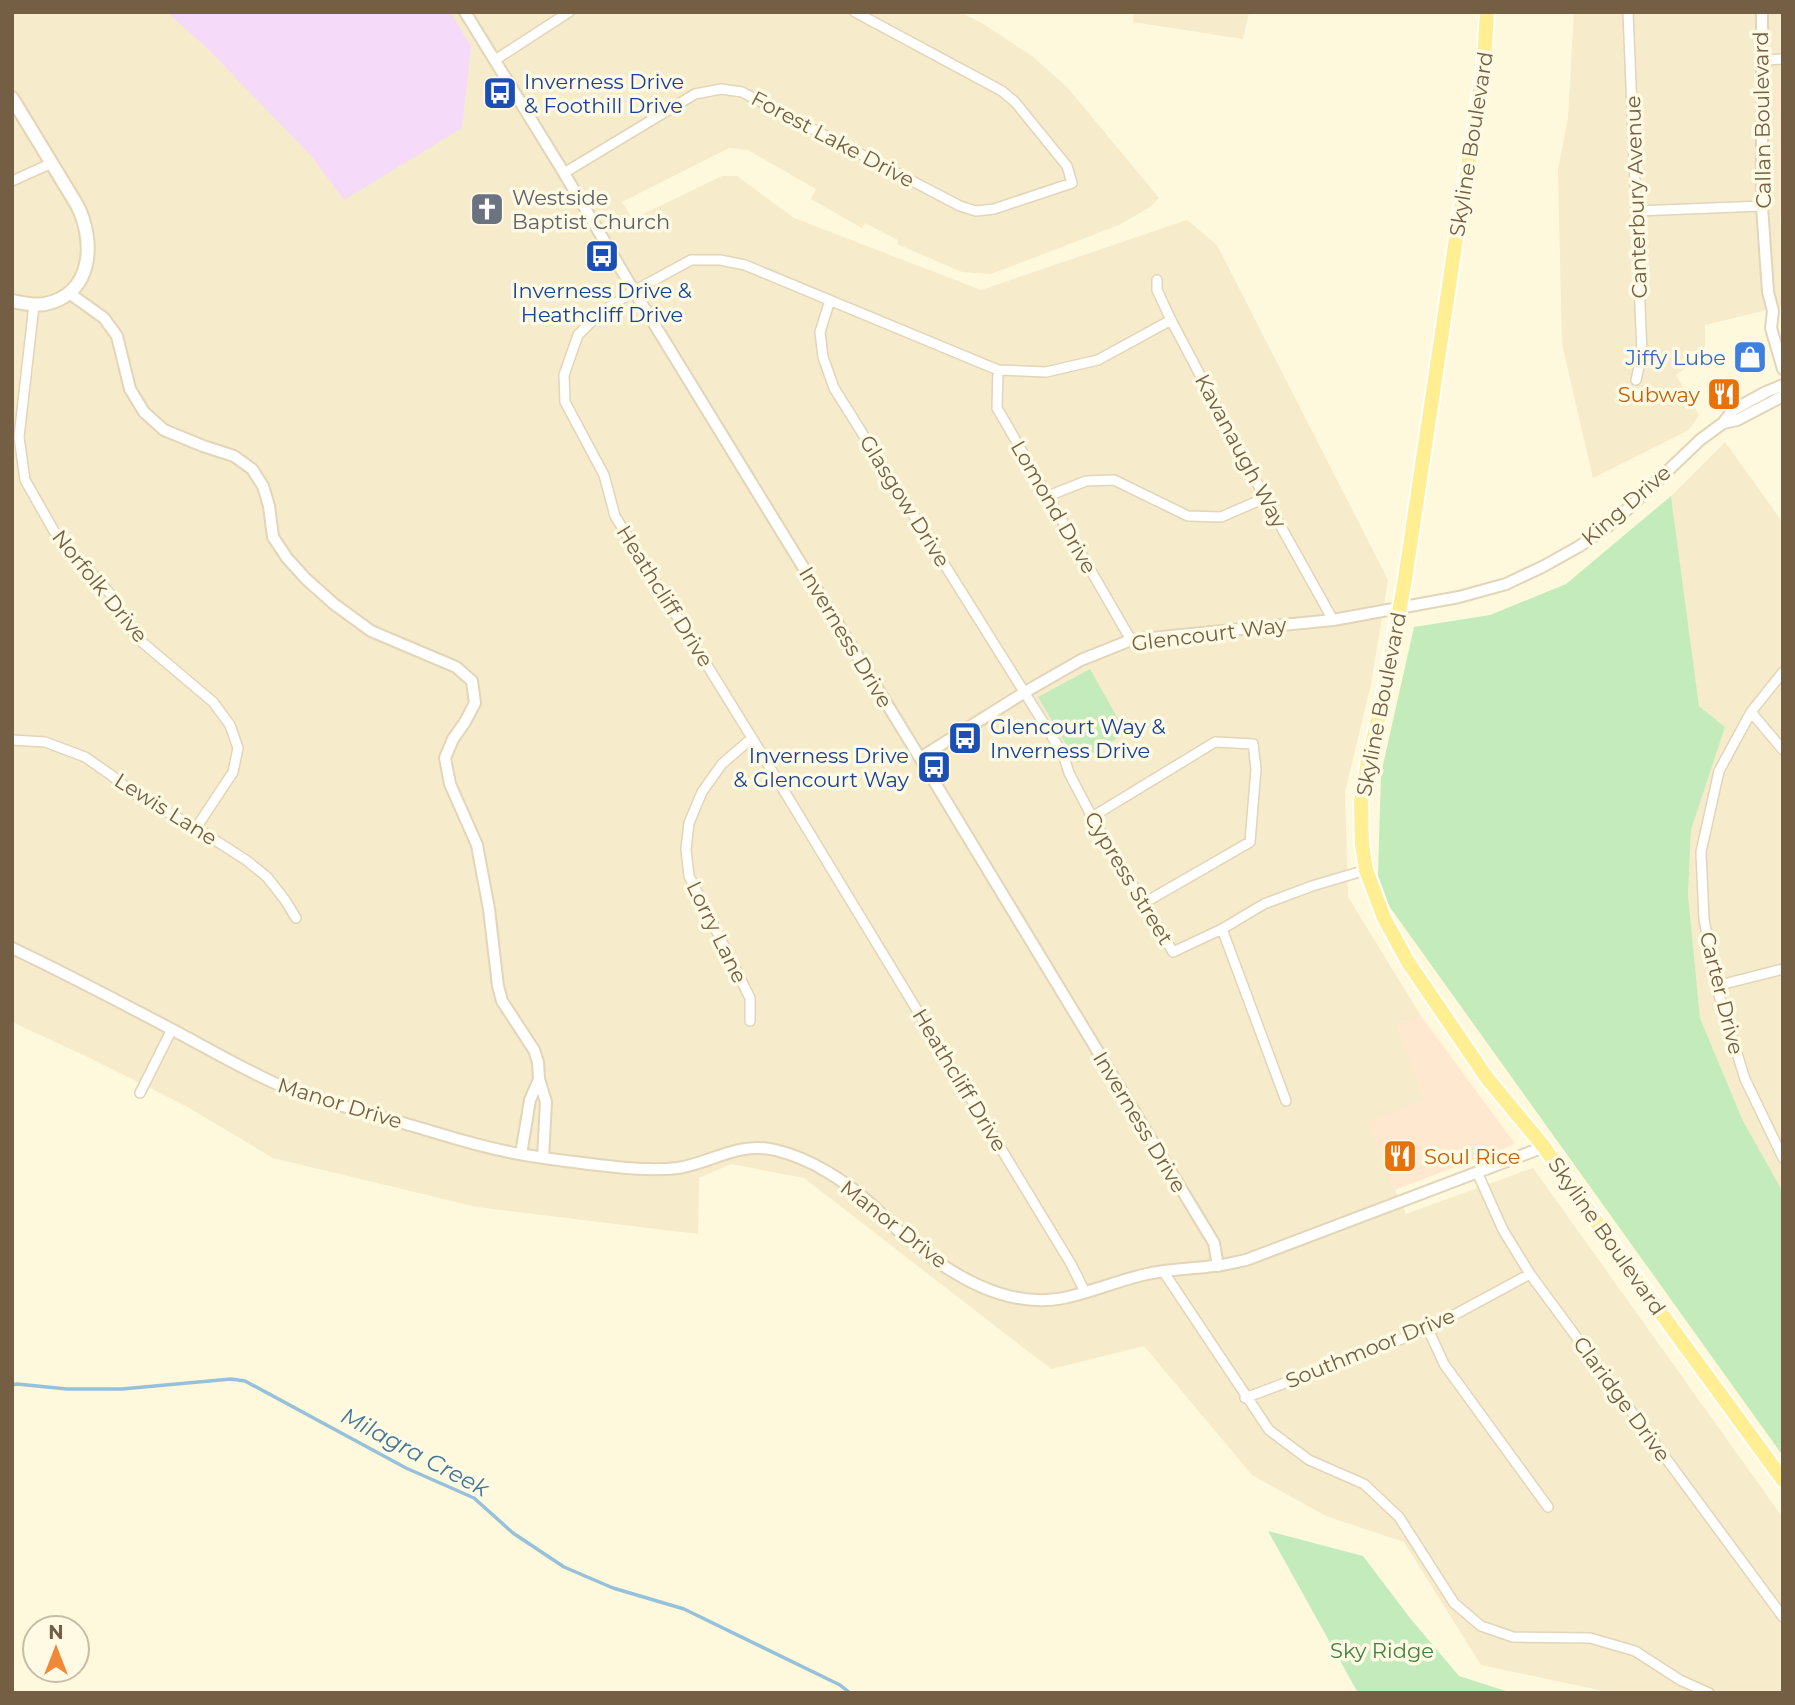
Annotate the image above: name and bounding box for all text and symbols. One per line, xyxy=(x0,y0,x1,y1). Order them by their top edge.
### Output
street label: Callan Boulevard xyxy=(1748,31,1776,209)
street label: Skyline Boulevard xyxy=(1444,50,1498,238)
place label: Inverness Drive & Foothill Drive xyxy=(524,69,684,118)
bus stop icon: Inverness Drive & Foothill Drive xyxy=(481,74,519,112)
street label: Forest Lake Drive xyxy=(747,85,919,193)
street label: Canterbury Avenue xyxy=(1620,95,1652,299)
place label: Westside Baptist Church xyxy=(512,185,670,234)
church icon: Westside Baptist Church xyxy=(468,190,506,228)
bus stop icon: Inverness Drive & Heathcliff Drive xyxy=(583,237,621,275)
place label: Inverness Drive & Heathcliff Drive xyxy=(512,278,692,327)
shop icon: Jiffy Lube xyxy=(1731,338,1769,376)
place label: Jiffy Lube xyxy=(1625,345,1726,370)
street label: Kavanaugh Way xyxy=(1190,370,1292,533)
restaurant icon: Subway xyxy=(1705,375,1743,413)
place label: Subway xyxy=(1618,382,1701,407)
street label: Glasgow Drive xyxy=(854,430,956,572)
street label: Lomond Drive xyxy=(1006,436,1102,578)
street label: King Drive xyxy=(1576,460,1676,550)
street label: Heathcliff Drive xyxy=(611,521,719,671)
street label: Norfolk Drive xyxy=(47,525,153,647)
street label: Inverness Drive xyxy=(794,562,898,712)
street label: Skyline Boulevard xyxy=(1351,610,1411,798)
street label: Glencourt Way xyxy=(1130,612,1289,656)
place label: Glencourt Way & Inverness Drive xyxy=(990,714,1166,763)
bus stop icon: Glencourt Way & Inverness Drive xyxy=(946,719,984,757)
place label: Inverness Drive & Glencourt Way xyxy=(733,743,910,792)
bus stop icon: Inverness Drive & Glencourt Way xyxy=(915,748,953,786)
street label: Lewis Lane xyxy=(110,768,222,850)
street label: Cypress Street xyxy=(1079,807,1179,949)
street label: Lorry Lane xyxy=(682,877,752,987)
street label: Carter Drive xyxy=(1695,929,1749,1057)
street label: Heathcliff Drive xyxy=(907,1004,1013,1156)
street label: Inverness Drive xyxy=(1088,1047,1192,1197)
street label: Manor Drive xyxy=(275,1072,405,1134)
restaurant icon: Soul Rice xyxy=(1381,1137,1419,1175)
place label: Soul Rice xyxy=(1424,1144,1521,1169)
street label: Skyline Boulevard xyxy=(1543,1152,1671,1320)
street label: Manor Drive xyxy=(836,1175,952,1273)
street label: Southmoor Drive xyxy=(1282,1303,1458,1393)
street label: Claridge Drive xyxy=(1568,1332,1676,1466)
water label: Milagra Creek xyxy=(336,1401,495,1503)
north arrow xyxy=(21,1614,91,1684)
text: N xyxy=(48,1621,64,1644)
park label: Sky Ridge xyxy=(1330,1638,1434,1663)

